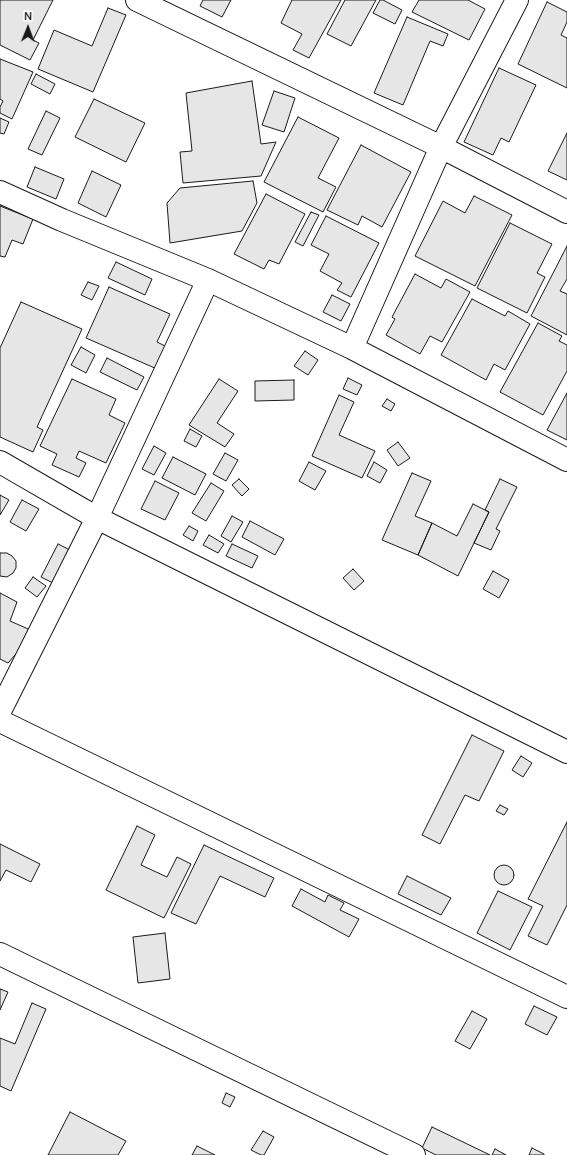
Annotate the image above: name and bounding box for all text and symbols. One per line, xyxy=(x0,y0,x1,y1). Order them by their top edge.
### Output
north arrow xyxy=(8,8,48,48)
text: N xyxy=(24,8,32,23)

